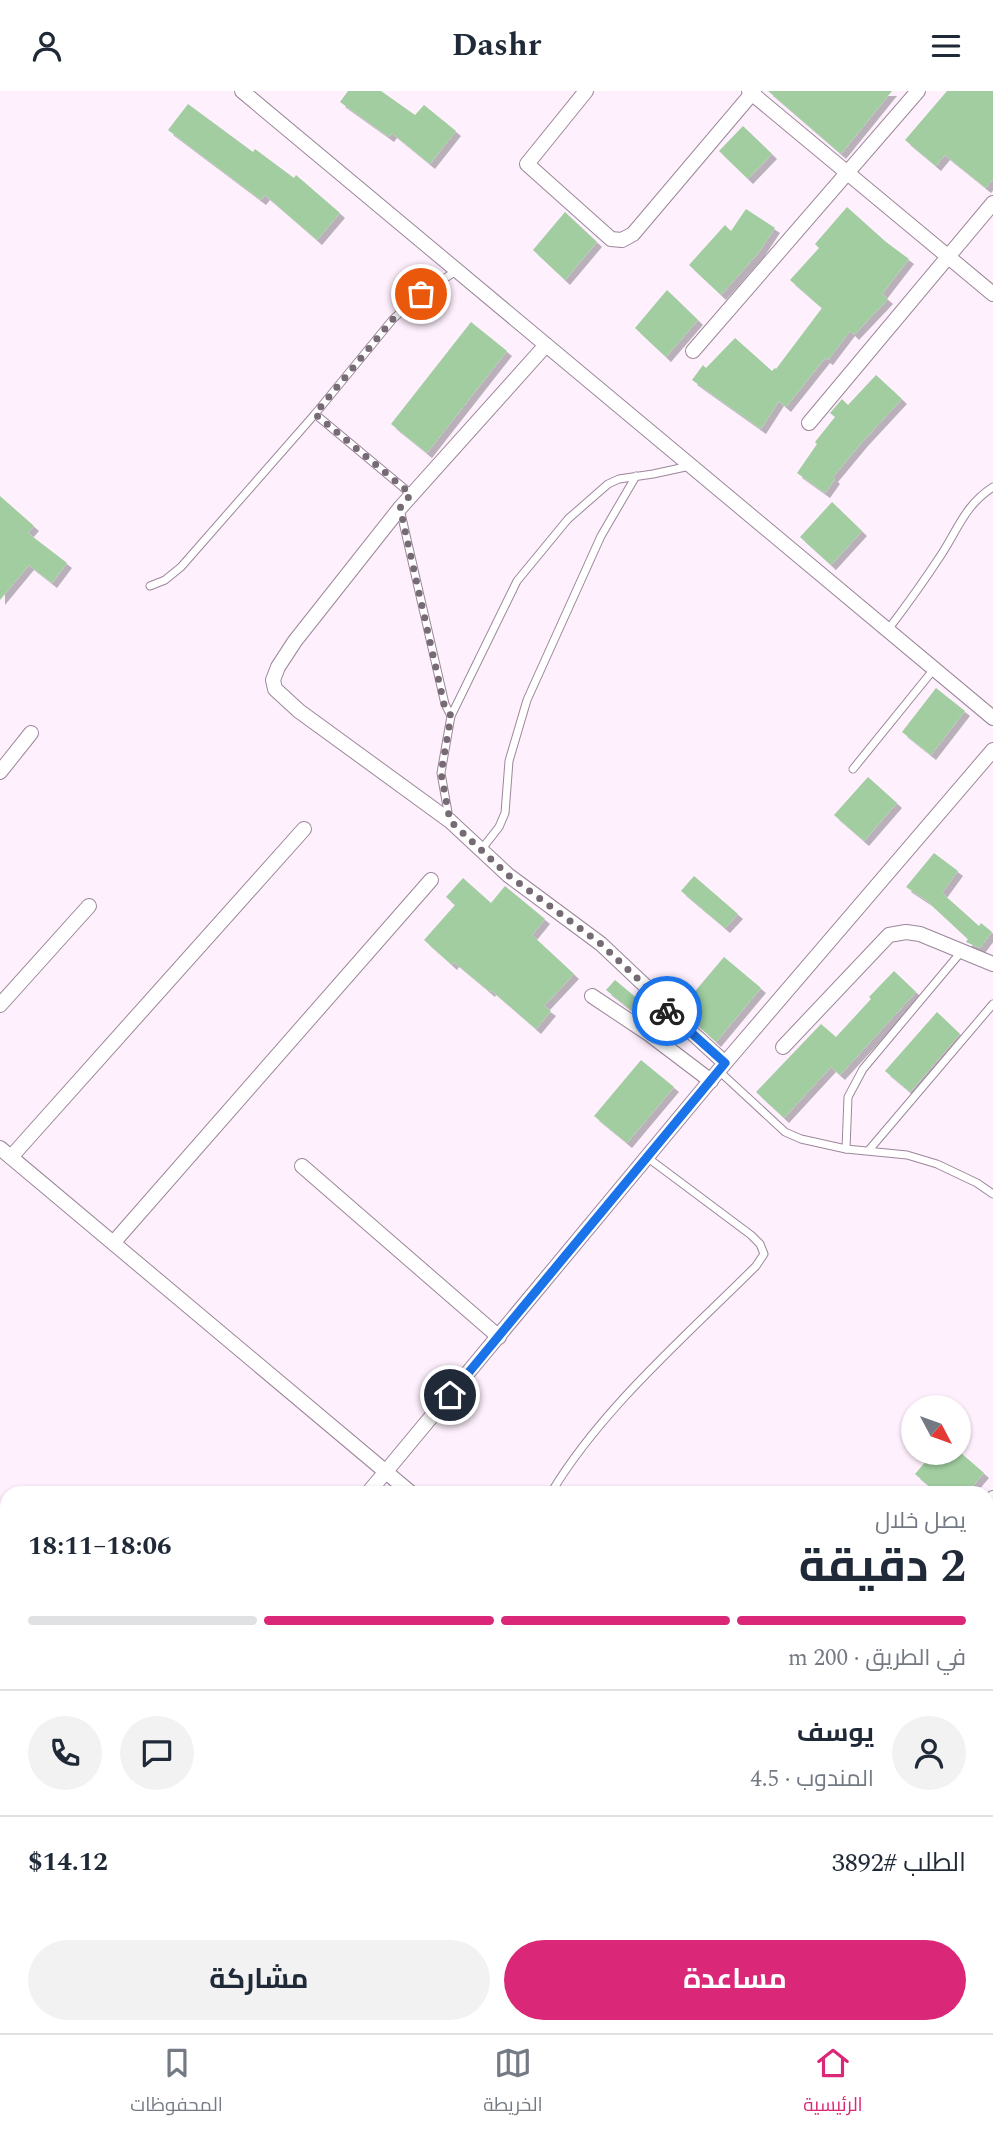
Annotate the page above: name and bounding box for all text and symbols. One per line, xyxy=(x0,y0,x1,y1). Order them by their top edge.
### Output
text: Dashr xyxy=(452,21,541,70)
icon: person xyxy=(28,27,66,65)
icon: menu xyxy=(927,27,965,65)
pin xyxy=(391,264,451,324)
icon: bag xyxy=(402,275,440,313)
courier xyxy=(632,976,702,1046)
icon: bike xyxy=(648,992,686,1030)
pin xyxy=(420,1365,480,1425)
icon: home xyxy=(431,1376,469,1414)
north arrow xyxy=(901,1395,971,1465)
map controls xyxy=(901,1395,971,1465)
text: يصل خلال xyxy=(875,1504,966,1539)
text: 18:06–18:11 xyxy=(28,1526,172,1566)
text: 2 دقيقة xyxy=(799,1532,966,1602)
text: في الطريق · 200 m xyxy=(788,1641,966,1676)
text: يوسف xyxy=(797,1713,874,1753)
button: phone xyxy=(28,1716,102,1790)
button: chat xyxy=(120,1716,194,1790)
button: person xyxy=(892,1716,966,1790)
text: المندوب · 4.5 xyxy=(750,1762,874,1797)
text: $14.12 xyxy=(28,1842,108,1882)
text: الطلب #3892 xyxy=(832,1843,966,1883)
button: مشاركة xyxy=(28,1940,490,2020)
button: مساعدة xyxy=(504,1940,966,2020)
tab: المحفوظات xyxy=(130,2044,223,2122)
tab: الخريطة xyxy=(483,2044,543,2122)
tab: الرئيسية xyxy=(803,2044,863,2122)

